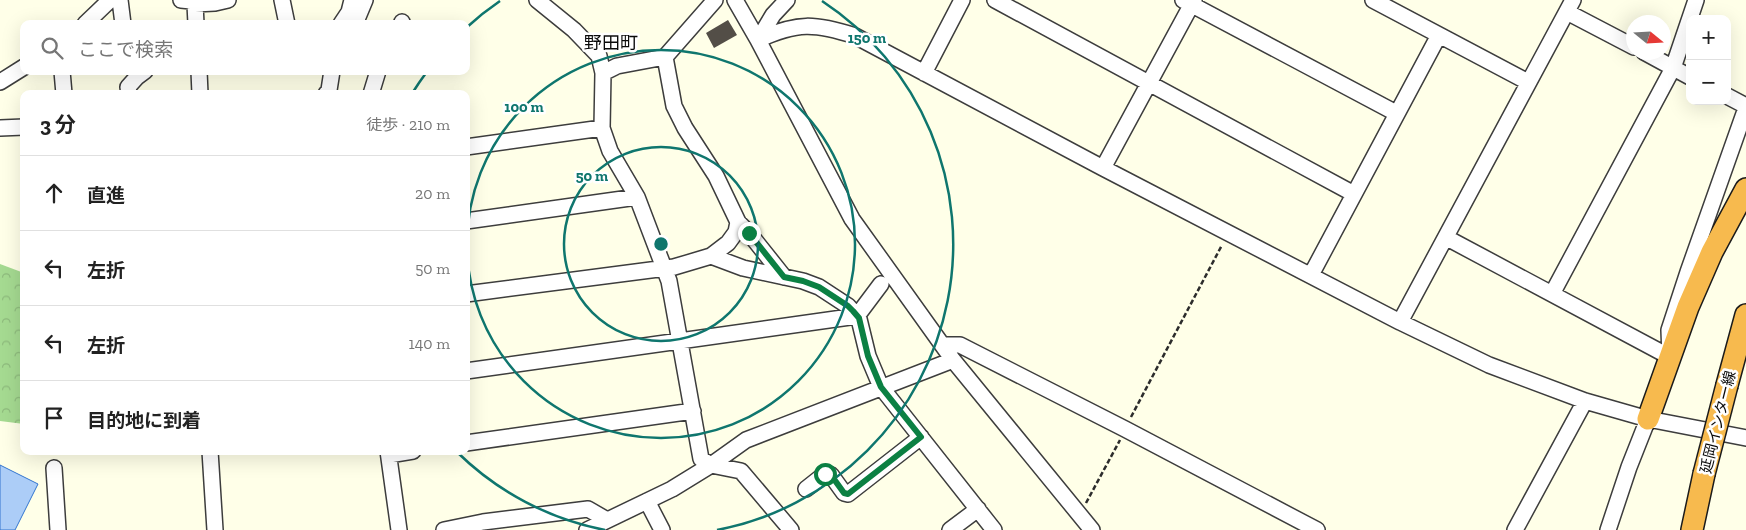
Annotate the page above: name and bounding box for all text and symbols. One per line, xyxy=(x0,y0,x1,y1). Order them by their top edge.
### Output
north arrow xyxy=(1626,15,1671,60)
map controls xyxy=(1686,15,1731,105)
button: + xyxy=(1686,15,1731,60)
search box xyxy=(20,20,470,75)
text: 150 m xyxy=(848,29,886,47)
district label: 野田町 xyxy=(584,32,638,54)
icon: search xyxy=(38,34,66,62)
text: ここで検索 xyxy=(78,38,173,61)
button: − xyxy=(1686,60,1731,105)
text: 100 m xyxy=(504,98,544,116)
text: 3 分 xyxy=(40,112,76,137)
text: 徒歩 · 210 m xyxy=(366,115,450,134)
text: 50 m xyxy=(576,167,608,185)
icon: ahead xyxy=(40,179,68,207)
text: 直進 xyxy=(87,184,125,207)
text: 20 m xyxy=(415,184,450,203)
route end xyxy=(738,222,761,245)
centre of rings xyxy=(652,235,670,253)
icon: left xyxy=(40,254,68,282)
text: 左折 xyxy=(87,259,125,282)
text: 50 m xyxy=(415,259,450,278)
icon: left xyxy=(40,329,68,357)
text: 左折 xyxy=(87,334,125,357)
text: 140 m xyxy=(409,334,450,353)
street label: 延岡インター線 xyxy=(1697,369,1739,475)
icon: arrive xyxy=(40,404,68,432)
text: 目的地に到着 xyxy=(87,409,201,432)
route start xyxy=(814,463,837,486)

